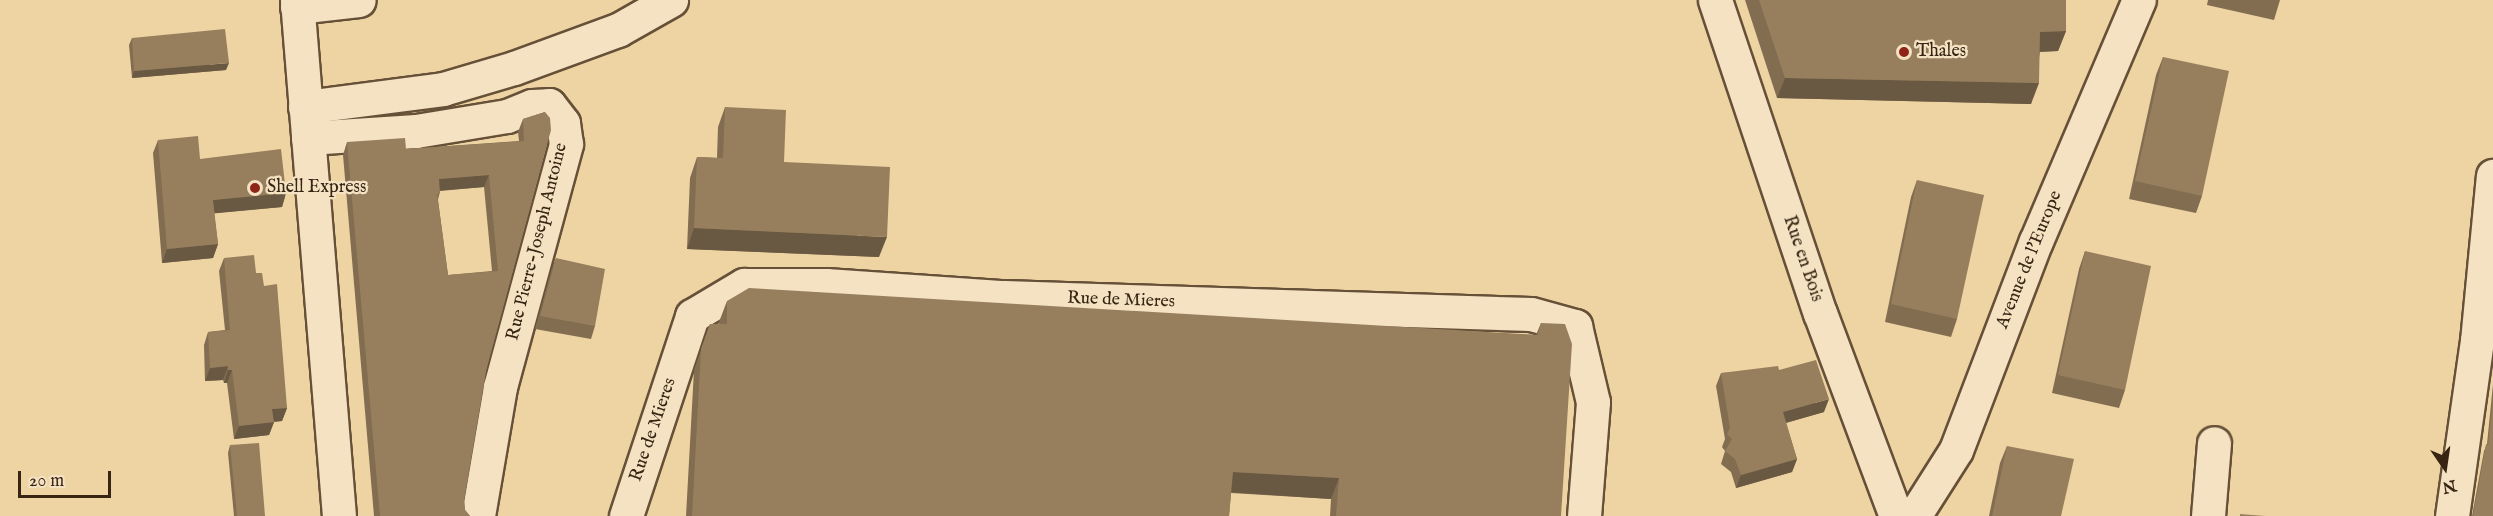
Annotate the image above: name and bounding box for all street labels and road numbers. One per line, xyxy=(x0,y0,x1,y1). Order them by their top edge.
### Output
street label: Rue Pierre-Joseph Antoine xyxy=(503,141,573,343)
street label: Avenue de l'Europe xyxy=(1993,188,2067,332)
street label: Rue en Bois xyxy=(1777,213,1827,305)
street label: Rue de Mieres xyxy=(1067,288,1175,314)
street label: Rue de Mieres xyxy=(626,375,682,485)

